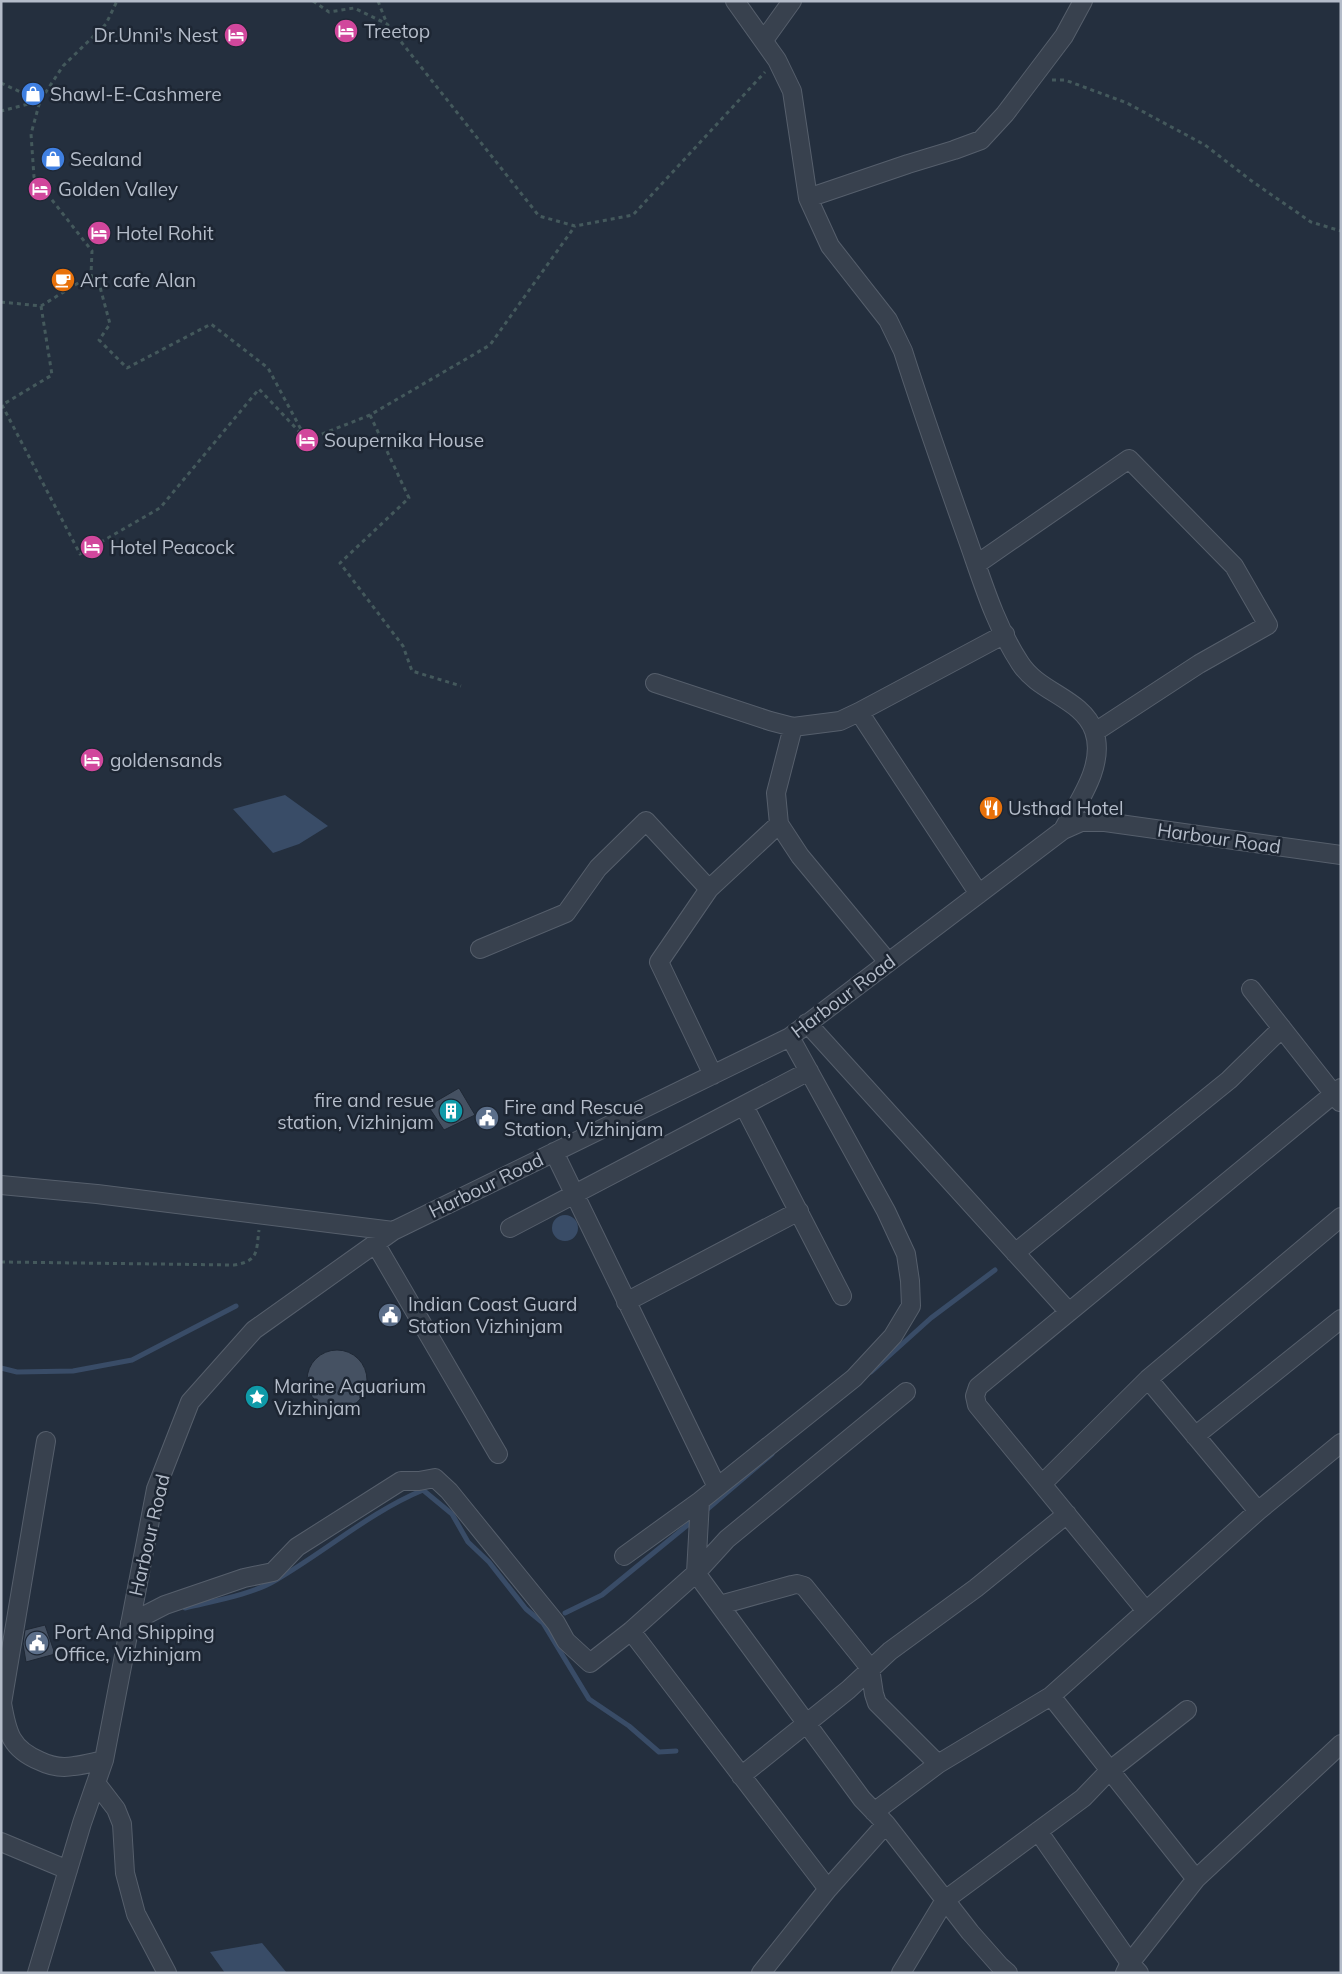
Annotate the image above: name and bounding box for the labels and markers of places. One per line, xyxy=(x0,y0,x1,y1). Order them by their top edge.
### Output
hotel icon: Treetop xyxy=(333,18,359,44)
place label: Treetop xyxy=(364,19,430,43)
hotel icon: Dr.Unni's Nest xyxy=(223,22,249,48)
place label: Dr.Unni's Nest xyxy=(94,23,218,47)
shop icon: Shawl-E-Cashmere xyxy=(20,81,46,107)
place label: Shawl-E-Cashmere xyxy=(50,82,222,106)
shop icon: Sealand xyxy=(40,146,66,172)
place label: Sealand xyxy=(70,147,142,171)
hotel icon: Golden Valley xyxy=(27,176,53,202)
place label: Golden Valley xyxy=(58,177,178,201)
hotel icon: Hotel Rohit xyxy=(86,220,112,246)
place label: Hotel Rohit xyxy=(116,221,214,245)
cafe icon: Art cafe Alan xyxy=(50,267,76,293)
place label: Art cafe Alan xyxy=(80,268,196,292)
hotel icon: Soupernika House xyxy=(294,427,320,453)
place label: Soupernika House xyxy=(324,428,484,452)
hotel icon: Hotel Peacock xyxy=(79,534,105,560)
place label: Hotel Peacock xyxy=(110,535,235,559)
hotel icon: goldensands xyxy=(79,747,105,773)
place label: goldensands xyxy=(110,748,222,772)
restaurant icon: Usthad Hotel xyxy=(978,795,1004,821)
place label: Usthad Hotel xyxy=(1008,796,1123,820)
place label: fire and resue station, Vizhinjam xyxy=(277,1088,434,1134)
place label: Fire and Rescue Station, Vizhinjam xyxy=(504,1095,663,1141)
building icon: fire and resue station, Vizhinjam xyxy=(438,1098,464,1124)
public building icon: Fire and Rescue Station, Vizhinjam xyxy=(474,1105,500,1131)
place label: Indian Coast Guard Station Vizhinjam xyxy=(408,1292,577,1338)
public building icon: Indian Coast Guard Station Vizhinjam xyxy=(377,1302,403,1328)
place label: Marine Aquarium Vizhinjam xyxy=(274,1374,426,1420)
place icon: Marine Aquarium Vizhinjam xyxy=(244,1384,270,1410)
place label: Port And Shipping Office, Vizhinjam xyxy=(54,1620,215,1666)
public building icon: Port And Shipping Office, Vizhinjam xyxy=(24,1630,50,1656)

